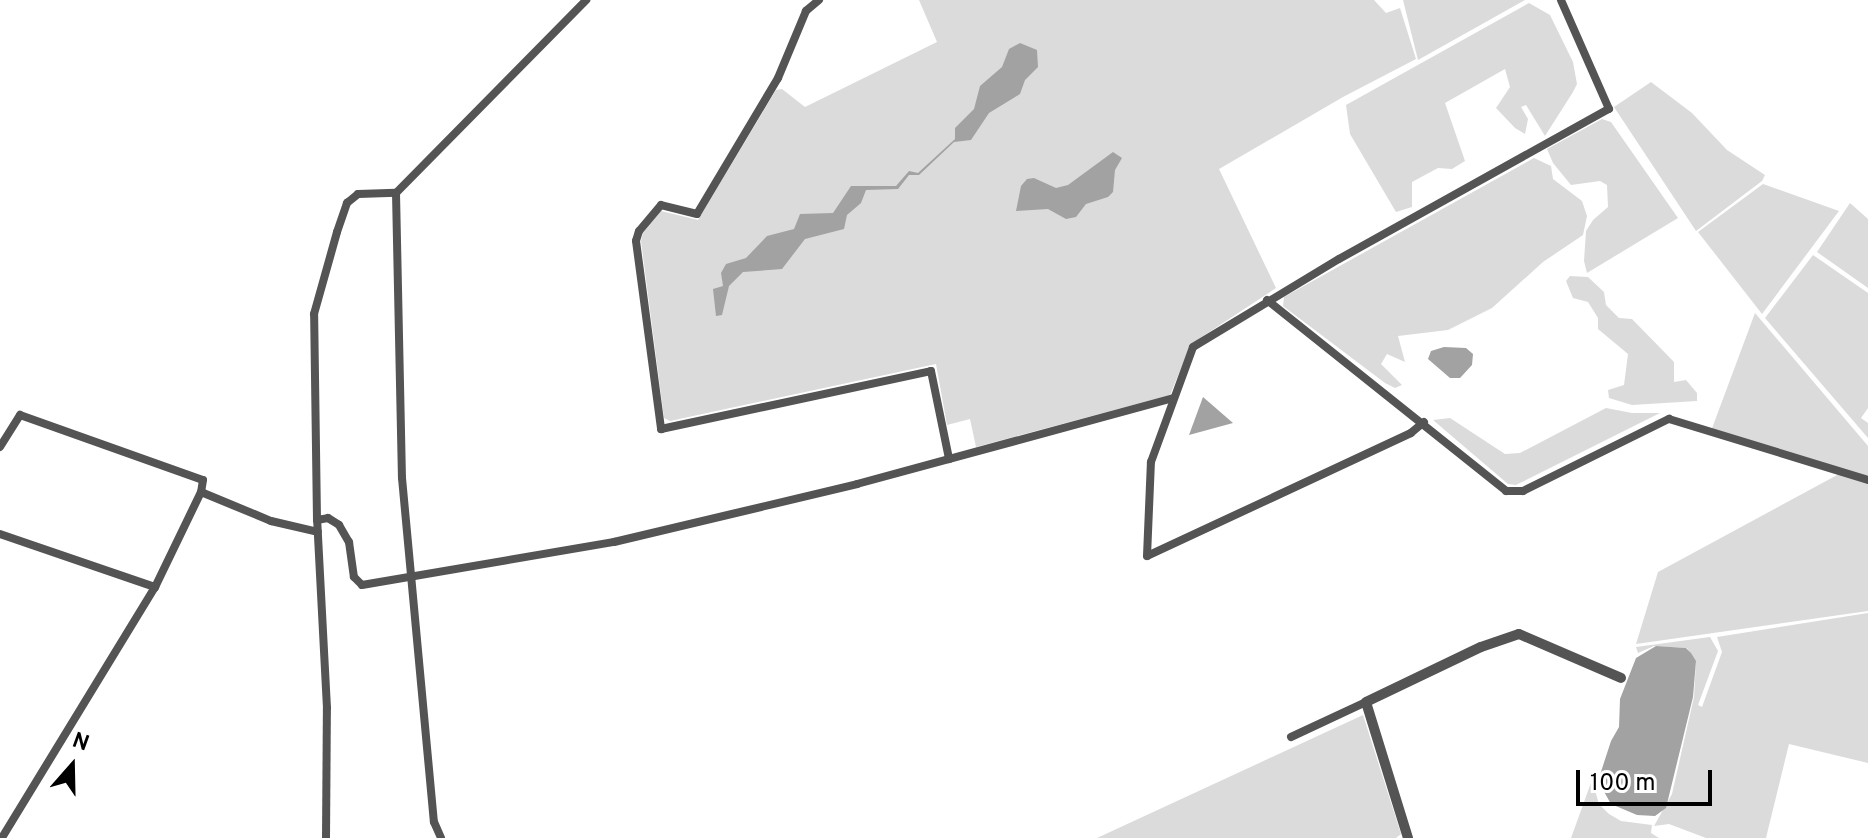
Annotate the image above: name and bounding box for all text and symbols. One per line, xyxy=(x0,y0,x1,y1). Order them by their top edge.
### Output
north arrow xyxy=(32,726,112,806)
text: N xyxy=(68,728,92,758)
scale bar xyxy=(1580,754,1716,804)
text: 100 m xyxy=(1590,769,1656,799)

